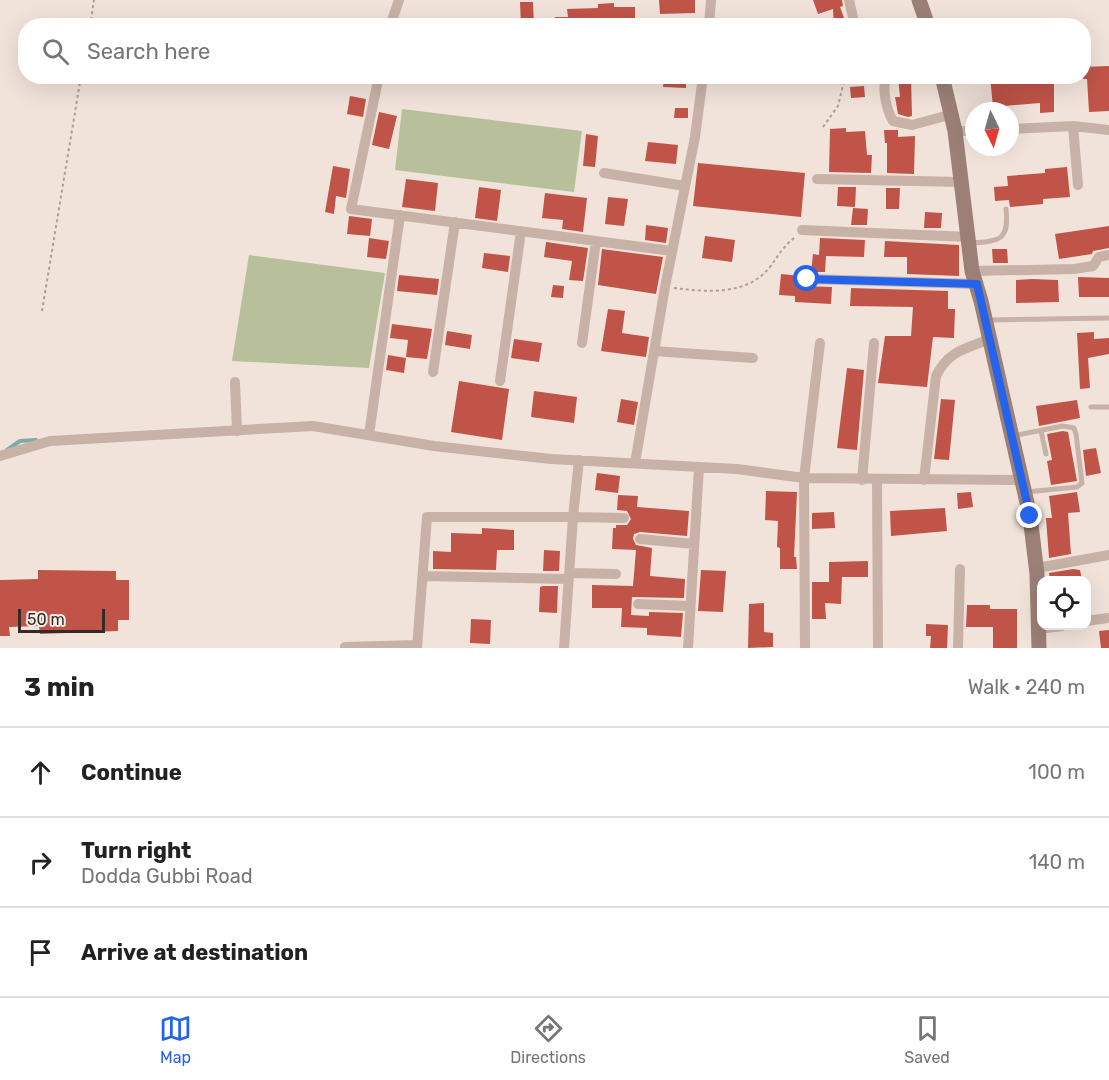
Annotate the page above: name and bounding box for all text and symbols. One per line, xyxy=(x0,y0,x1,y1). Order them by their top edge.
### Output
search box xyxy=(18,18,1091,84)
icon: search xyxy=(39,35,72,68)
text: Search here xyxy=(87,38,210,65)
north arrow xyxy=(965,102,1019,156)
route start xyxy=(793,265,819,291)
route end xyxy=(1016,502,1042,528)
map controls xyxy=(1037,576,1091,630)
button: locate xyxy=(1037,576,1091,630)
scale bar xyxy=(18,606,105,634)
text: 50 m xyxy=(27,610,65,629)
text: 3 min xyxy=(24,672,95,703)
text: Walk · 240 m xyxy=(968,675,1085,699)
icon: ahead xyxy=(24,756,57,789)
text: Continue xyxy=(81,759,182,786)
text: 100 m xyxy=(1028,760,1085,784)
text: Turn right xyxy=(81,837,191,864)
icon: right xyxy=(24,846,57,879)
text: 140 m xyxy=(1029,850,1085,874)
text: Dodda Gubbi Road xyxy=(81,864,253,888)
icon: arrive xyxy=(24,936,57,969)
text: Arrive at destination xyxy=(81,939,308,966)
tab: Map xyxy=(159,1012,192,1067)
tab: Directions xyxy=(510,1012,586,1067)
tab: Saved xyxy=(904,1012,950,1067)

